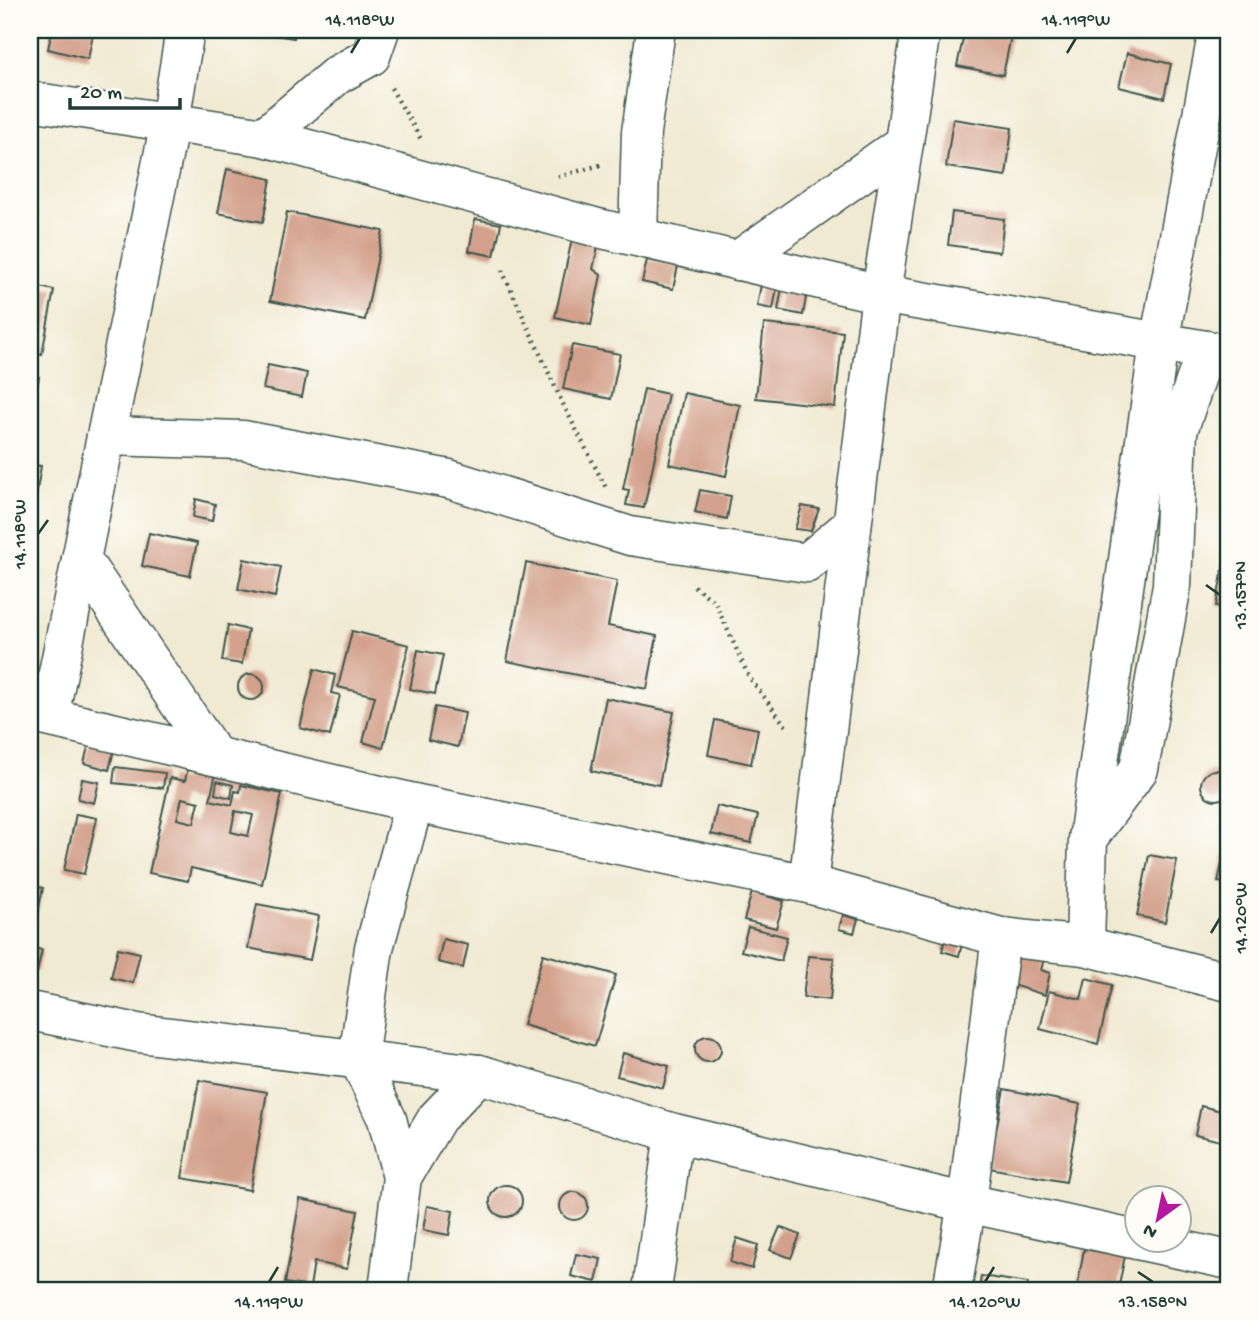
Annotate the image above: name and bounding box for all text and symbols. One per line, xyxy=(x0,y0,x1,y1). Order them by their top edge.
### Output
text: 14.118°W xyxy=(324,11,395,32)
text: 14.119°W xyxy=(1041,11,1110,32)
scale bar xyxy=(70,66,180,110)
text: 20 m xyxy=(80,82,122,107)
text: 14.118°W xyxy=(11,499,32,570)
text: 13.157°N xyxy=(1232,561,1253,630)
text: 14.120°W xyxy=(1232,882,1253,955)
north arrow xyxy=(1122,1184,1192,1254)
text: N xyxy=(1139,1217,1162,1243)
text: 14.119°W xyxy=(234,1293,303,1314)
text: 14.120°W xyxy=(948,1293,1021,1314)
text: 13.158°N xyxy=(1118,1293,1187,1314)

